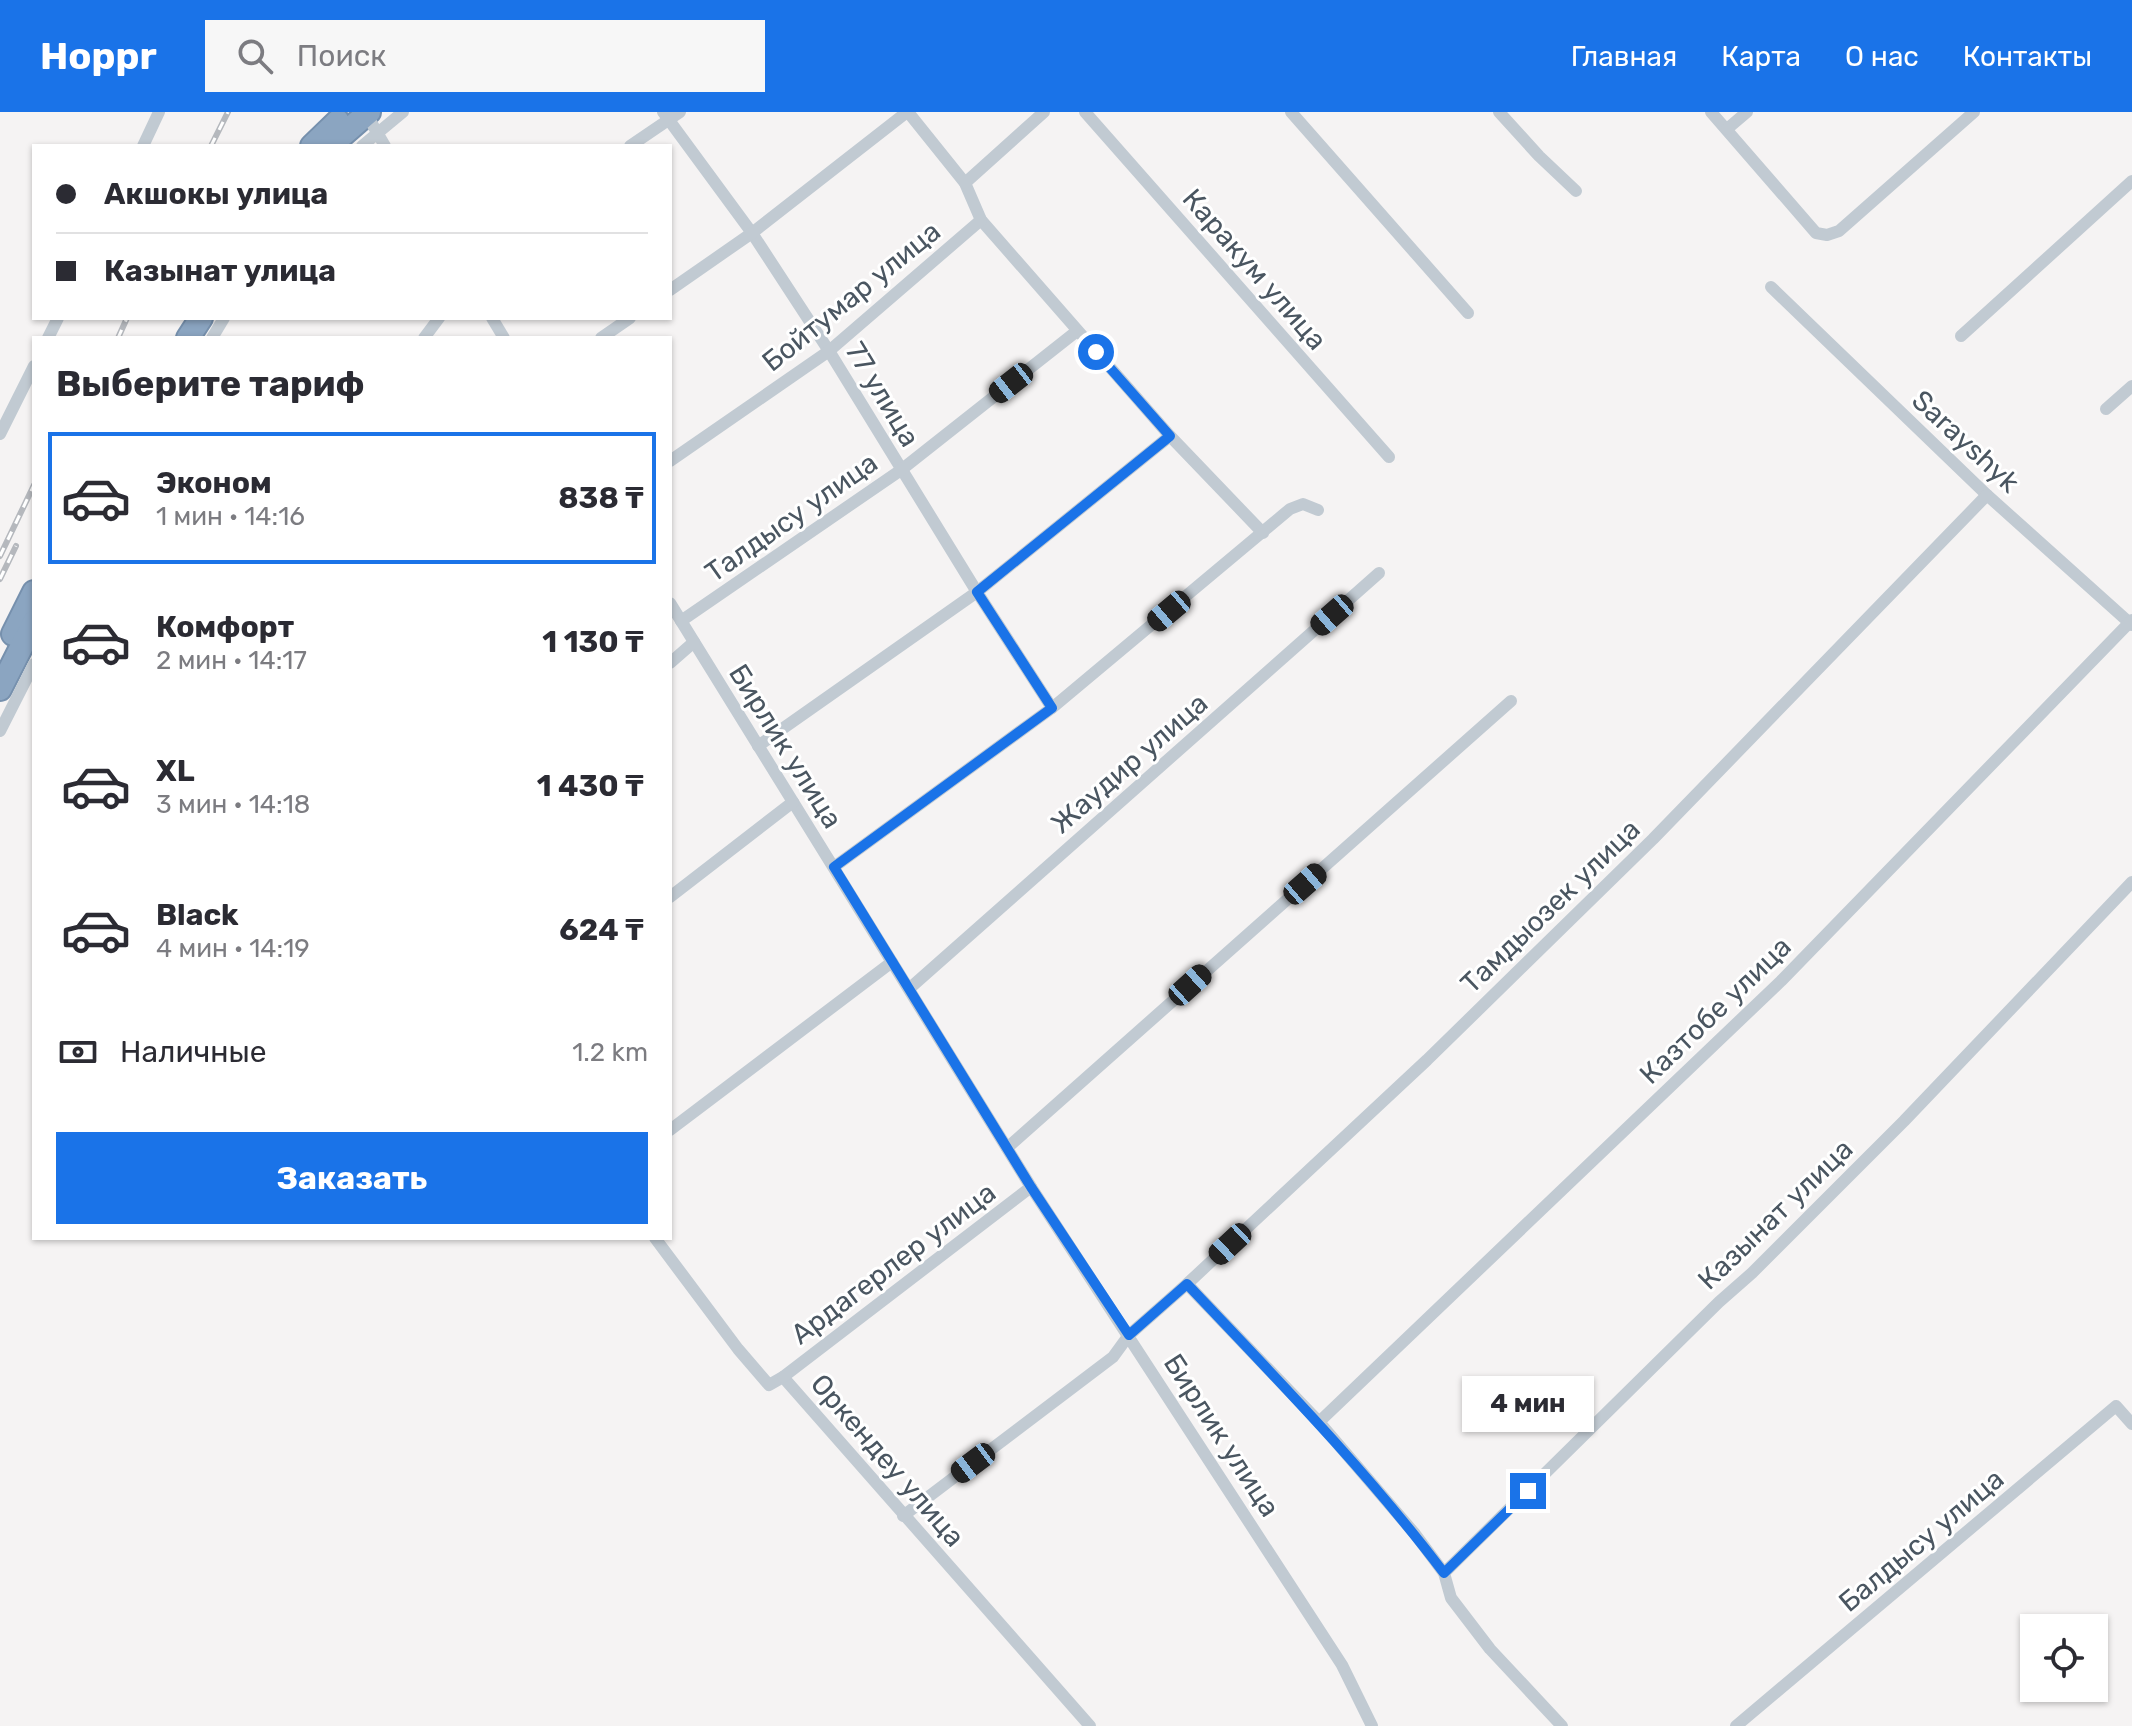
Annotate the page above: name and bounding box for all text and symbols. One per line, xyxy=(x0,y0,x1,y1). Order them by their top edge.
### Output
search box xyxy=(205,20,765,92)
text: Hoppr xyxy=(40,33,157,79)
icon: search xyxy=(233,34,277,78)
text: Поиск xyxy=(297,38,386,74)
text: Главная xyxy=(1571,40,1677,73)
text: Карта xyxy=(1721,40,1801,73)
text: О нас xyxy=(1845,40,1919,73)
text: Контакты xyxy=(1963,40,2092,73)
text: Акшокы улица xyxy=(104,176,328,212)
street label: Каракум улица xyxy=(1176,182,1333,357)
street label: Бойтумар улица xyxy=(756,215,947,378)
text: Казынат улица xyxy=(104,253,336,289)
route start xyxy=(1078,334,1114,370)
street label: 77 улица xyxy=(839,336,927,453)
car xyxy=(985,359,1037,407)
text: Выберите тариф xyxy=(56,362,365,405)
street label: Sarayshyk xyxy=(1905,384,2026,500)
street label: Талдысу улица xyxy=(699,446,884,589)
icon: car xyxy=(60,462,132,534)
text: Эконом xyxy=(156,465,272,501)
text: 838 ₸ xyxy=(558,480,644,516)
text: 1 мин · 14:16 xyxy=(156,501,305,532)
car xyxy=(1143,586,1195,636)
car xyxy=(1306,590,1358,640)
icon: car xyxy=(60,606,132,678)
text: Комфорт xyxy=(156,609,294,645)
text: 1 130 ₸ xyxy=(542,624,644,660)
text: 2 мин · 14:17 xyxy=(156,645,307,676)
street label: Бирлик улица xyxy=(722,658,849,834)
street label: Жаудир улица xyxy=(1044,686,1214,840)
icon: car xyxy=(60,750,132,822)
text: XL xyxy=(156,753,195,789)
text: 1 430 ₸ xyxy=(537,768,644,804)
text: 3 мин · 14:18 xyxy=(156,789,310,820)
street label: Тамдыозек улица xyxy=(1454,813,1647,1000)
car xyxy=(1279,859,1331,909)
icon: car xyxy=(60,894,132,966)
text: Black xyxy=(156,897,239,933)
text: 624 ₸ xyxy=(559,912,644,948)
street label: Казтобе улица xyxy=(1633,930,1798,1091)
text: 4 мин · 14:19 xyxy=(156,933,310,964)
car xyxy=(1164,960,1216,1010)
icon: cash xyxy=(56,1030,100,1074)
text: Наличные xyxy=(120,1034,266,1070)
text: 1.2 km xyxy=(572,1037,648,1068)
button: Заказать xyxy=(56,1132,648,1224)
street label: Казынат улица xyxy=(1691,1132,1859,1296)
street label: Ардагерлер улица xyxy=(785,1176,1002,1351)
car xyxy=(1204,1219,1256,1269)
street label: Бирлик улица xyxy=(1157,1348,1286,1523)
street label: Оркендеу улица xyxy=(804,1367,971,1553)
callout: 4 мин xyxy=(1462,1375,1594,1431)
text: 4 мин xyxy=(1490,1388,1566,1419)
car xyxy=(947,1439,999,1487)
street label: Балдысу улица xyxy=(1832,1462,2010,1619)
route end xyxy=(1510,1473,1546,1509)
map controls xyxy=(2020,1614,2108,1702)
button: locate xyxy=(2020,1614,2108,1702)

